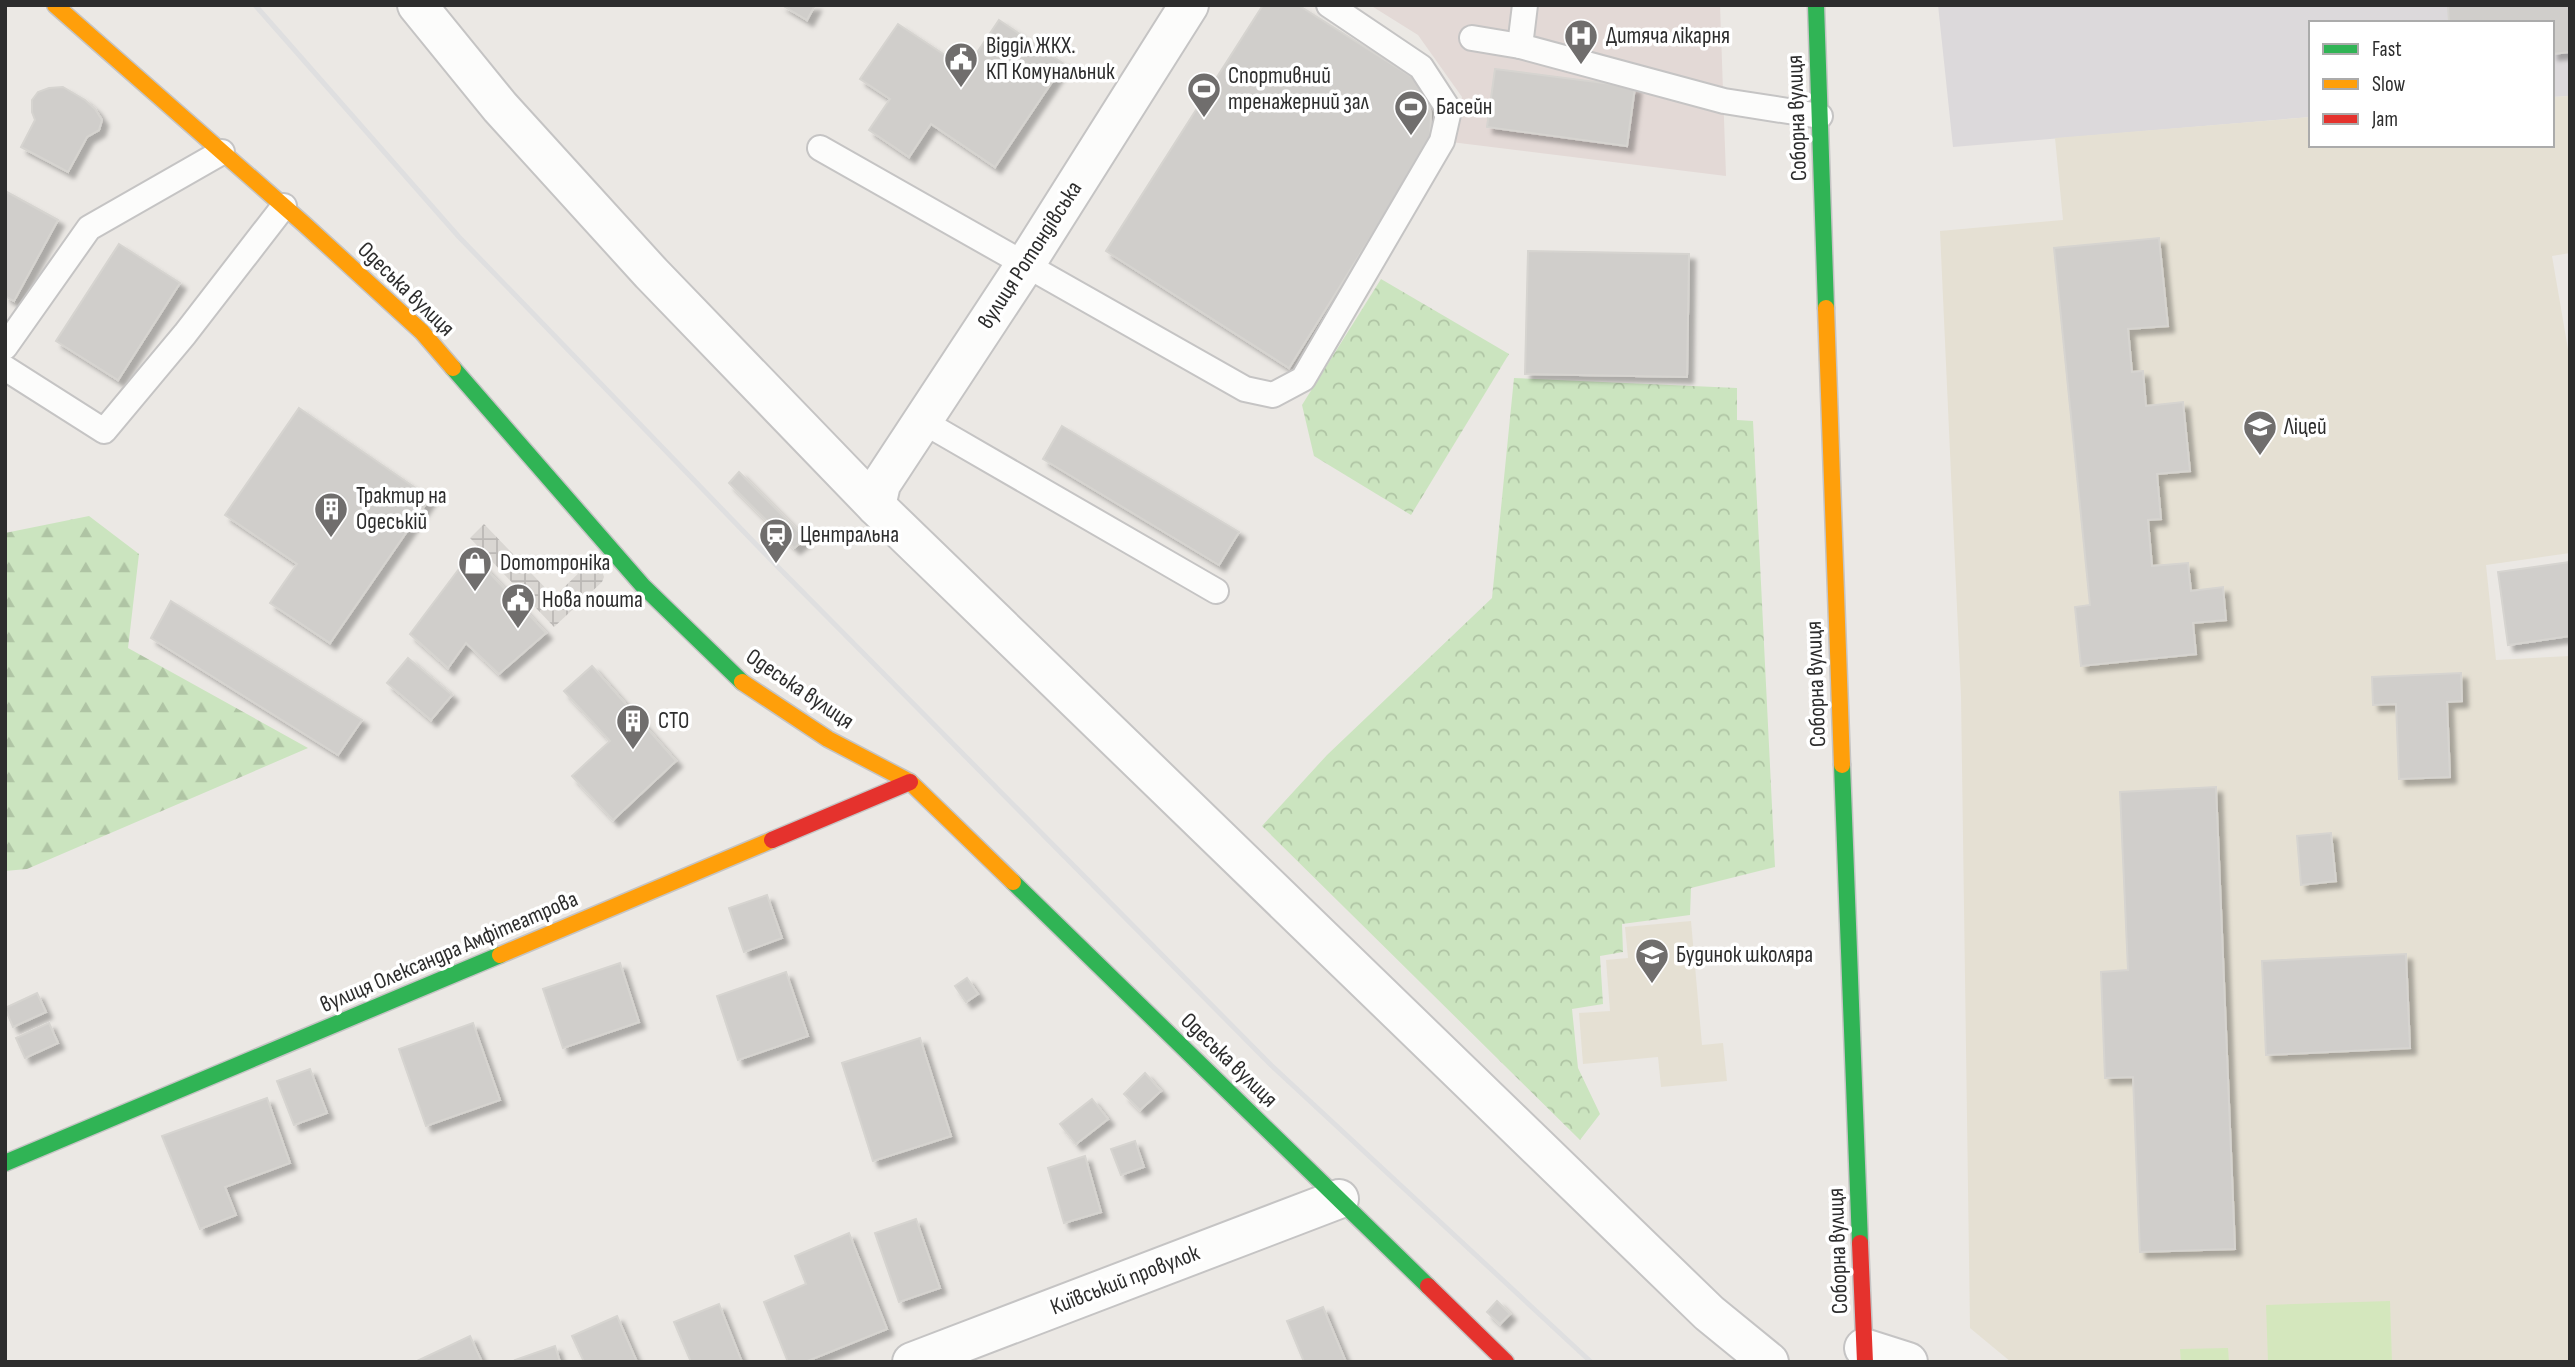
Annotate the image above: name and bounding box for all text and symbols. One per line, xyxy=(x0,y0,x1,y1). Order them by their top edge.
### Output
hospital icon: Дитяча лікарня xyxy=(1562,17,1600,66)
legend xyxy=(2309,21,2554,147)
place label: Дитяча лікарня xyxy=(1606,22,1730,50)
place label: Відділ ЖКХ. КП Комунальник xyxy=(986,32,1115,86)
text: Fast xyxy=(2372,37,2402,62)
public building icon: Відділ ЖКХ. КП Комунальник xyxy=(942,40,980,89)
street label: Соборна вулиця xyxy=(1781,55,1813,181)
place label: Спортивний тренажерний зал xyxy=(1228,62,1370,116)
sports icon: Спортивний тренажерний зал xyxy=(1185,70,1223,119)
text: Slow xyxy=(2372,72,2406,97)
sports icon: Басейн xyxy=(1392,88,1430,137)
place label: Басейн xyxy=(1436,93,1492,121)
text: Jam xyxy=(2371,107,2398,132)
street label: вулиця Ротондівська xyxy=(972,176,1088,334)
street label: Одеська вулиця xyxy=(352,236,460,342)
school or university icon: Ліцей xyxy=(2241,408,2279,457)
place label: Ліцей xyxy=(2283,413,2327,441)
place label: Трактир на Одеській xyxy=(356,482,447,536)
building icon: Трактир на Одеській xyxy=(312,490,350,539)
station icon: Центральна xyxy=(757,516,795,565)
place label: Центральна xyxy=(800,521,899,549)
shop icon: Domoтроніка xyxy=(456,544,494,593)
place label: Domoтроніка xyxy=(500,549,610,577)
public building icon: Нова пошта xyxy=(499,581,537,630)
place label: Нова пошта xyxy=(542,586,643,614)
street label: Соборна вулиця xyxy=(1800,621,1832,747)
street label: Одеська вулиця xyxy=(741,643,859,735)
building icon: СТО xyxy=(614,702,652,751)
place label: СТО xyxy=(658,707,689,735)
street label: вулиця Олександра Амфітеатрова xyxy=(316,885,582,1019)
school or university icon: Будинок школяра xyxy=(1633,936,1671,985)
place label: Будинок школяра xyxy=(1676,941,1813,969)
street label: Одеська вулиця xyxy=(1175,1007,1283,1113)
street label: Соборна вулиця xyxy=(1822,1188,1854,1314)
street label: Київський провулок xyxy=(1047,1239,1204,1321)

